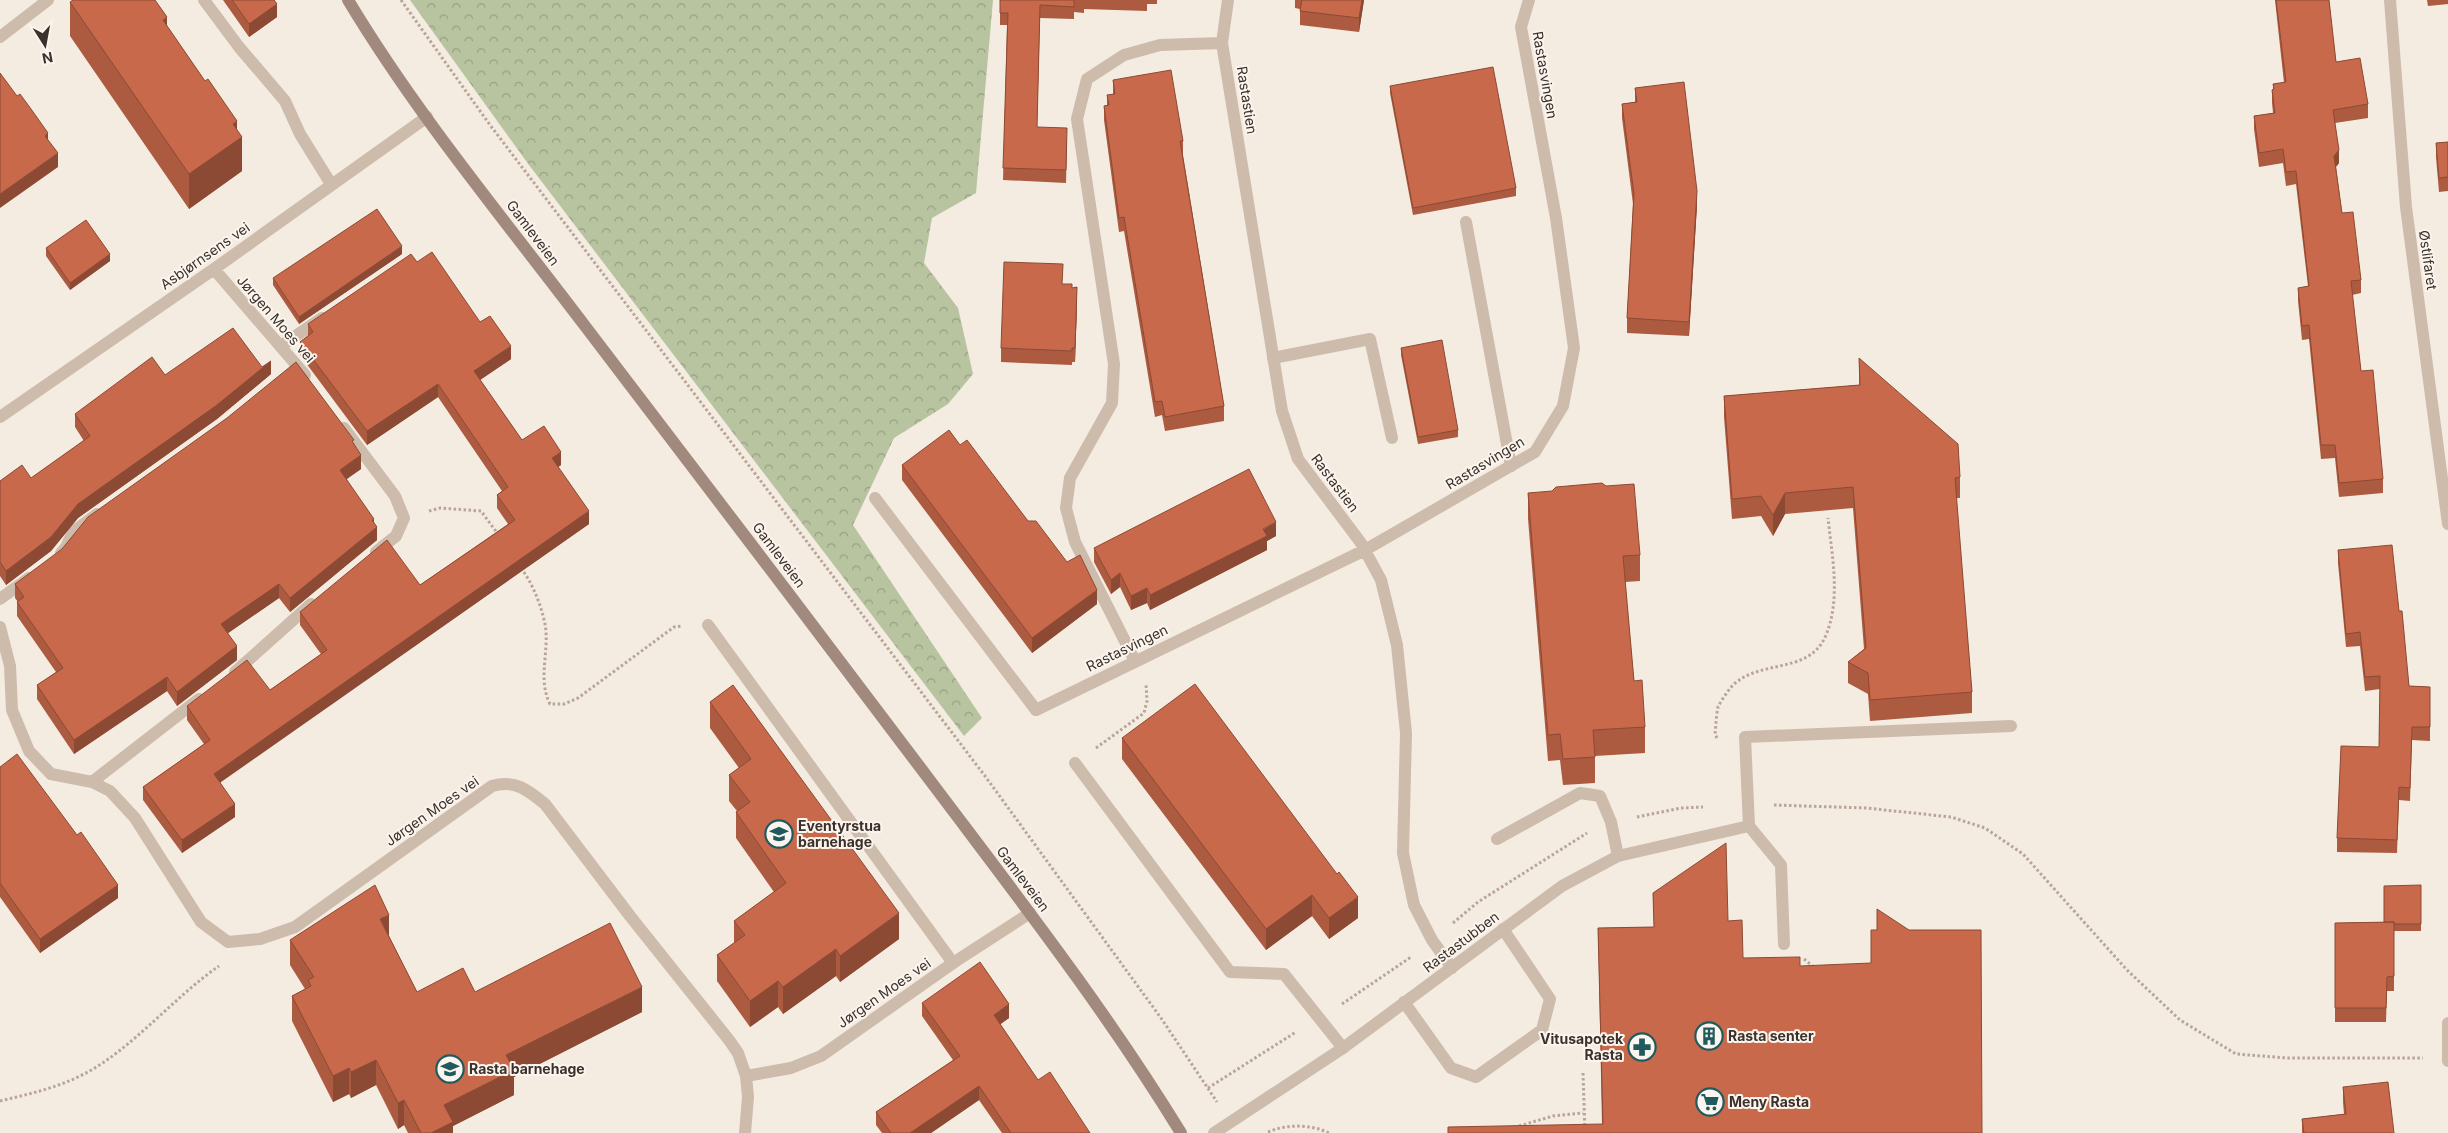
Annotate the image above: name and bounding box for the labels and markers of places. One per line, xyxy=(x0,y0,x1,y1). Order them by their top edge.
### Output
place label: Eventyrstua barnehage xyxy=(798,817,881,850)
school or university icon: Eventyrstua barnehage xyxy=(764,819,794,849)
building icon: Rasta senter xyxy=(1694,1021,1724,1051)
place label: Rasta senter xyxy=(1728,1027,1814,1044)
place label: Vitusapotek Rasta xyxy=(1540,1030,1624,1063)
pharmacy icon: Vitusapotek Rasta xyxy=(1627,1032,1657,1062)
school or university icon: Rasta barnehage xyxy=(435,1054,465,1084)
place label: Rasta barnehage xyxy=(469,1060,585,1077)
supermarket icon: Meny Rasta xyxy=(1695,1087,1725,1117)
place label: Meny Rasta xyxy=(1729,1093,1809,1110)

